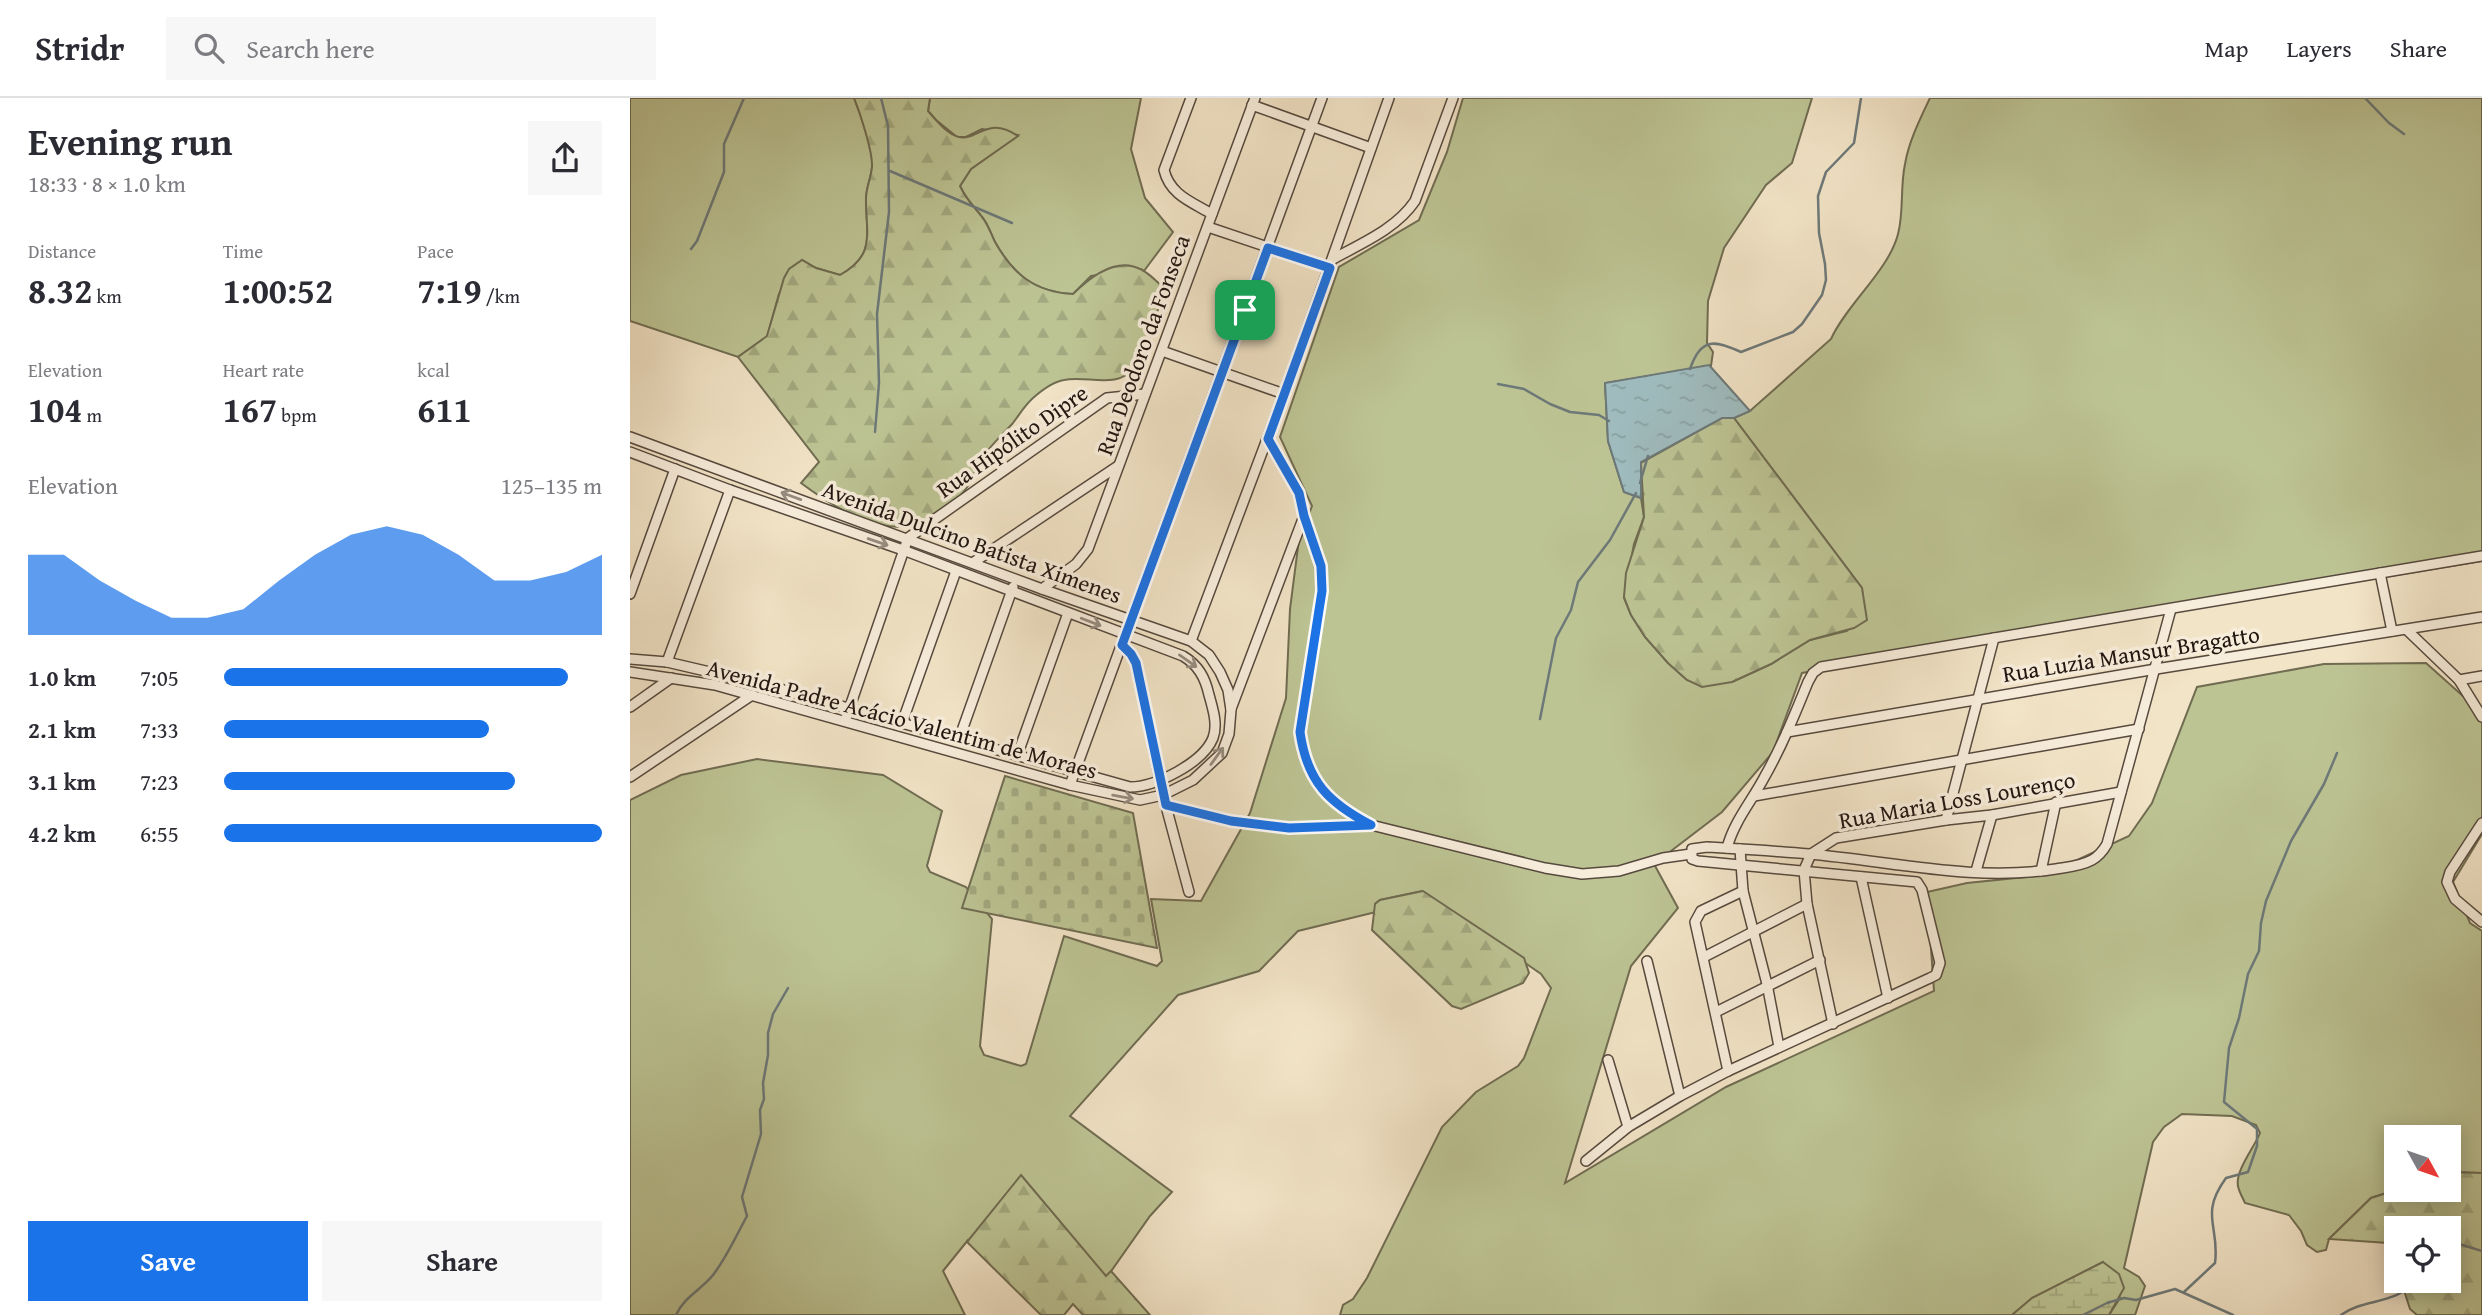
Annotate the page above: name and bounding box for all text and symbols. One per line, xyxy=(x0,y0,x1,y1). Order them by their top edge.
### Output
search box xyxy=(166,17,656,80)
text: Stridr xyxy=(35,24,124,72)
icon: search xyxy=(190,29,228,67)
text: Search here xyxy=(246,29,375,68)
text: Map xyxy=(2205,31,2248,66)
text: Layers xyxy=(2286,31,2352,66)
text: Share xyxy=(2390,31,2447,66)
text: Evening run xyxy=(28,113,232,169)
button: share xyxy=(528,121,602,195)
text: 18:33 · 8 × 1.0 km xyxy=(28,167,186,200)
street label: Rua Deodoro da Fonseca xyxy=(1087,230,1198,460)
text: Distance xyxy=(28,237,96,265)
text: Time xyxy=(223,237,263,265)
text: Pace xyxy=(417,237,454,265)
text: 8.32 xyxy=(28,265,92,316)
text: 1:00:52 xyxy=(223,265,333,316)
text: 7:19 xyxy=(417,265,482,316)
pin xyxy=(1215,280,1275,340)
text: km xyxy=(92,282,122,310)
text: /km xyxy=(482,282,520,310)
icon: arrive xyxy=(1226,291,1264,329)
text: Elevation xyxy=(28,356,102,384)
text: Heart rate xyxy=(223,356,304,384)
text: kcal xyxy=(417,356,450,384)
street label: Rua Hipólito Dipre xyxy=(929,376,1094,505)
text: 104 xyxy=(28,384,82,435)
text: 167 xyxy=(223,384,277,435)
text: 611 xyxy=(417,384,472,435)
text: m xyxy=(82,401,102,429)
text: bpm xyxy=(277,401,317,429)
text: Elevation xyxy=(28,469,118,502)
text: 125–135 m xyxy=(501,469,602,502)
street label: Avenida Dulcino Batista Ximenes xyxy=(818,472,1126,611)
one-way arrow xyxy=(781,489,803,502)
one-way arrow xyxy=(867,537,889,549)
one-way arrow xyxy=(1080,617,1102,629)
street label: Rua Luzia Mansur Bragatto xyxy=(2000,617,2262,690)
street label: Avenida Padre Acácio Valentim de Moraes xyxy=(703,650,1101,787)
one-way arrow xyxy=(1178,654,1197,668)
text: 1.0 km xyxy=(28,661,96,694)
text: 7:05 xyxy=(140,661,179,694)
text: 2.1 km xyxy=(28,713,96,746)
text: 7:33 xyxy=(140,713,179,746)
one-way arrow xyxy=(1210,747,1224,766)
street label: Rua Maria Loss Lourenço xyxy=(1836,762,2078,837)
text: 3.1 km xyxy=(28,765,96,798)
text: 7:23 xyxy=(140,765,179,798)
one-way arrow xyxy=(1111,791,1134,804)
text: 4.2 km xyxy=(28,817,96,850)
text: 6:55 xyxy=(140,817,179,850)
north arrow xyxy=(2384,1125,2460,1202)
map controls xyxy=(2384,1125,2461,1293)
button: locate xyxy=(2384,1216,2461,1293)
button: Save xyxy=(28,1221,308,1301)
button: Share xyxy=(322,1221,602,1301)

